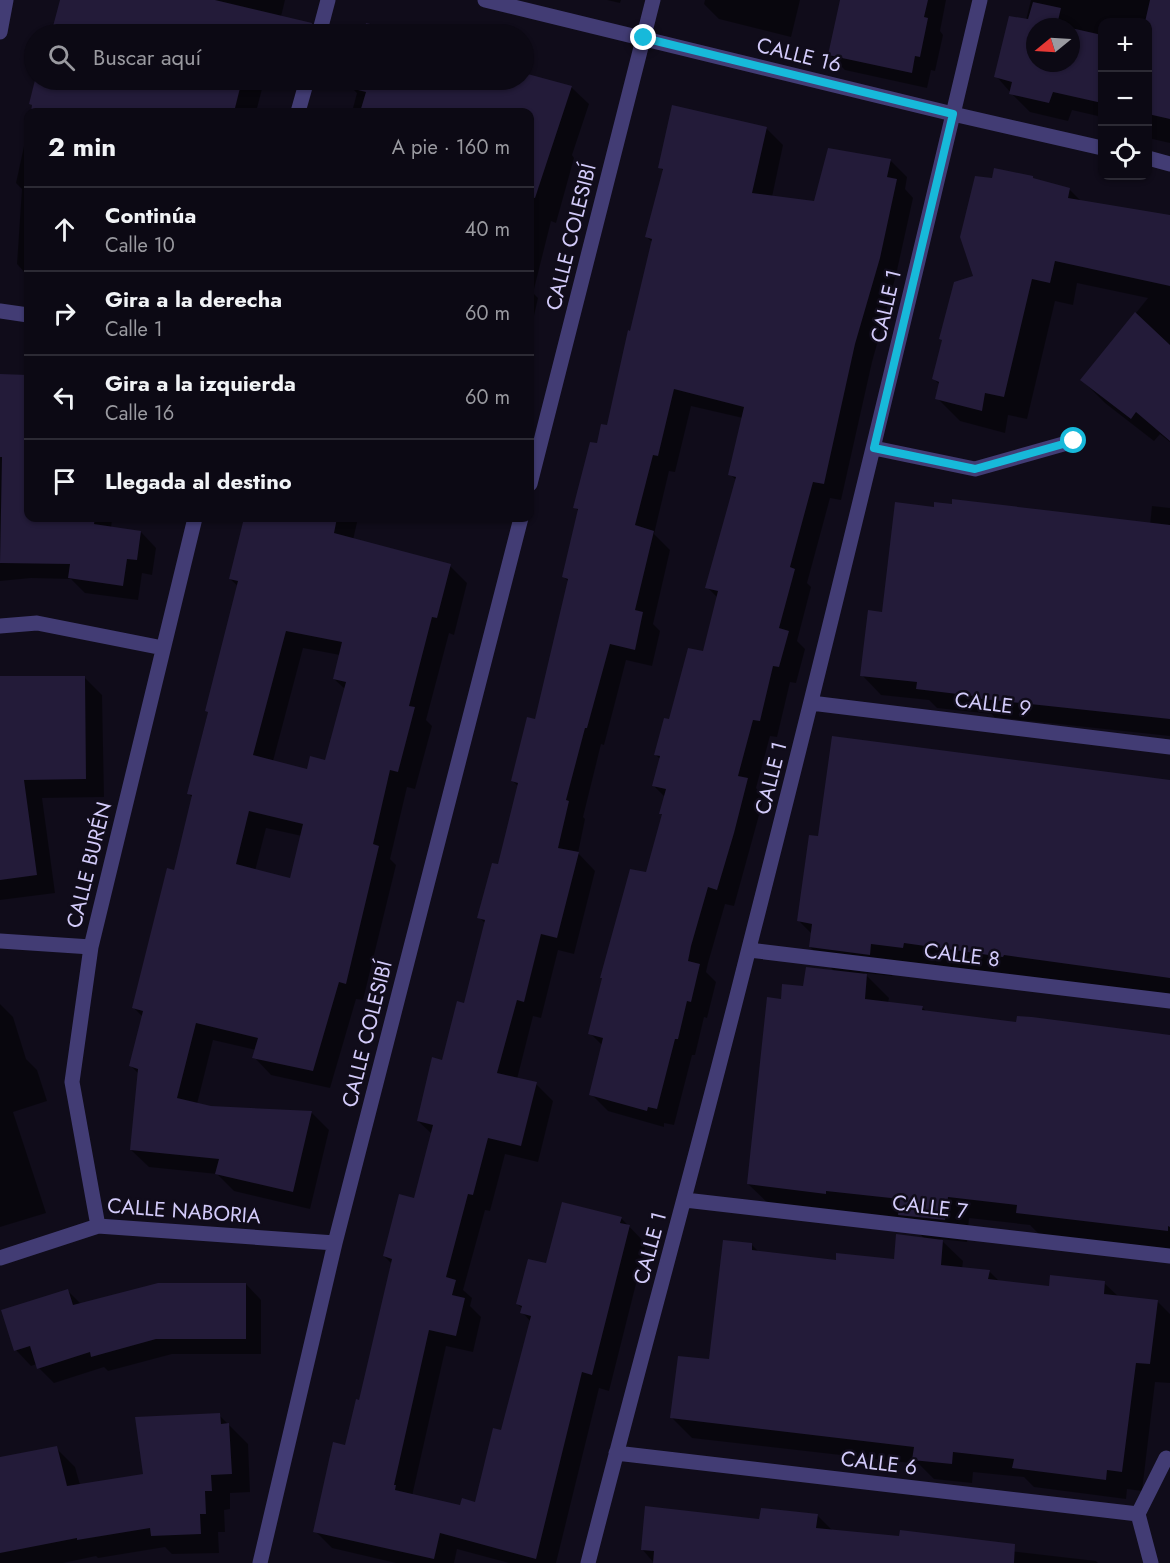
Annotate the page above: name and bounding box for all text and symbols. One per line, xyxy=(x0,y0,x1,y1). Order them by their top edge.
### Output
north arrow xyxy=(1026,18,1080,72)
map controls xyxy=(1098,18,1152,180)
button: + xyxy=(1098,18,1152,72)
search box xyxy=(24,24,534,90)
route end xyxy=(630,24,656,50)
street label: CALLE 16 xyxy=(754,30,844,80)
icon: search xyxy=(45,41,78,74)
text: Buscar aquí xyxy=(93,41,201,73)
button: − xyxy=(1098,72,1152,126)
button: locate xyxy=(1098,126,1152,180)
text: 2 min xyxy=(48,128,116,166)
text: A pie · 160 m xyxy=(392,133,510,162)
street label: CALLE COLESIBÍ xyxy=(538,160,604,313)
text: Continúa xyxy=(105,199,196,231)
icon: ahead xyxy=(48,213,81,246)
text: 40 m xyxy=(465,215,510,244)
text: Calle 10 xyxy=(105,231,175,260)
street label: CALLE 1 xyxy=(863,267,909,345)
text: Gira a la derecha xyxy=(105,283,282,315)
icon: right xyxy=(48,297,81,330)
text: 60 m xyxy=(465,299,510,328)
text: Calle 1 xyxy=(105,315,163,344)
text: Gira a la izquierda xyxy=(105,367,296,399)
icon: left xyxy=(48,381,81,414)
text: 60 m xyxy=(465,383,510,412)
text: Calle 16 xyxy=(105,399,174,428)
route start xyxy=(1060,427,1086,453)
icon: arrive xyxy=(48,465,81,498)
text: Llegada al destino xyxy=(105,465,292,497)
street label: CALLE 9 xyxy=(953,684,1033,724)
street label: CALLE 1 xyxy=(747,738,795,818)
street label: CALLE BURÉN xyxy=(59,799,119,931)
street label: CALLE 8 xyxy=(922,935,1002,975)
street label: CALLE COLESIBÍ xyxy=(334,957,400,1110)
street label: CALLE 7 xyxy=(891,1187,969,1227)
street label: CALLE NABORIA xyxy=(106,1191,262,1231)
street label: CALLE 1 xyxy=(626,1208,674,1288)
street label: CALLE 6 xyxy=(839,1443,919,1483)

